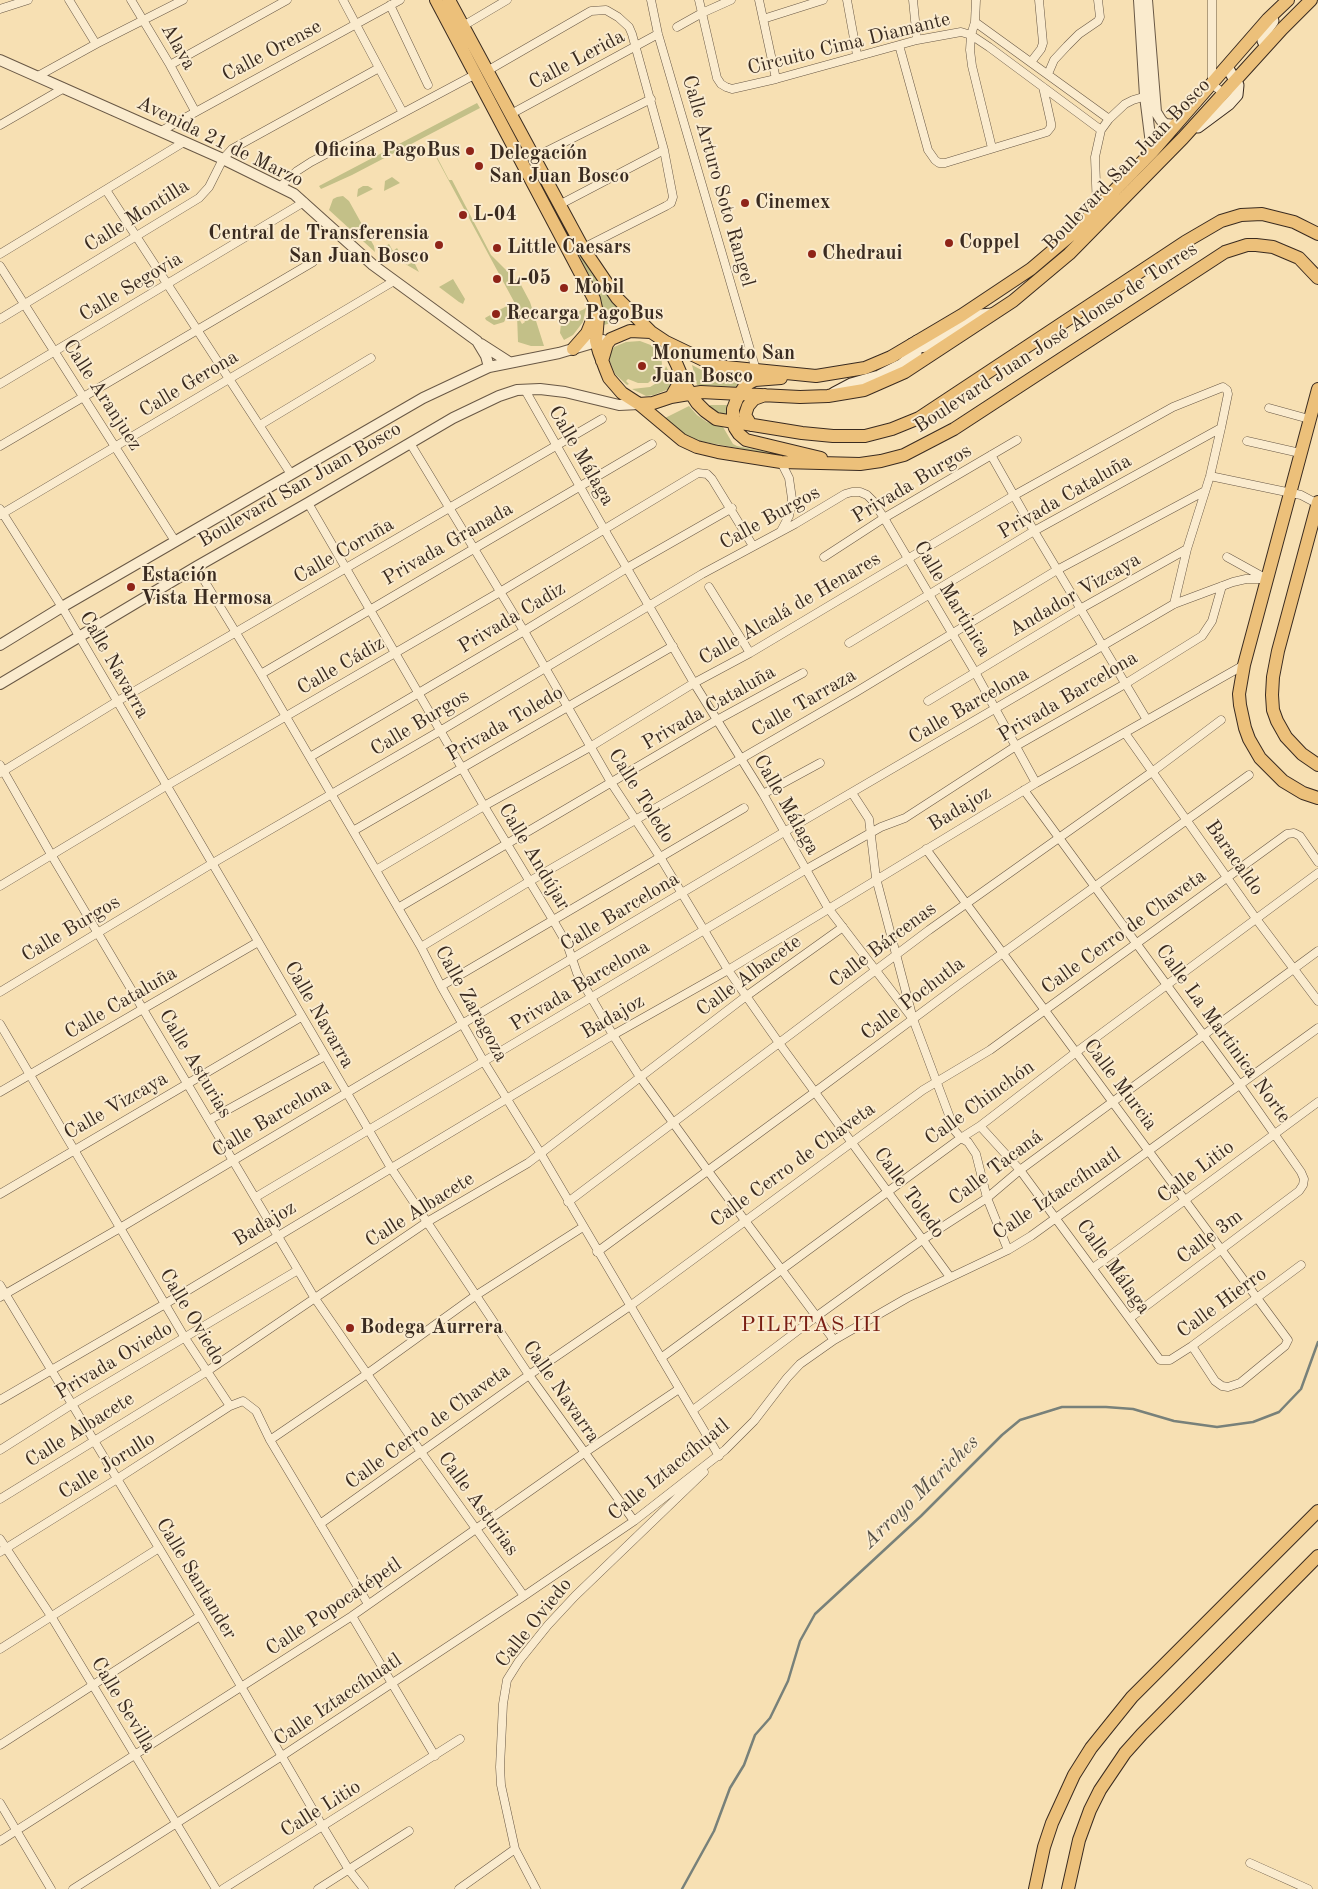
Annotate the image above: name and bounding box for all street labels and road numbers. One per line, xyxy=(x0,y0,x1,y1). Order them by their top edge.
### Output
street label: Circuito Cima Diamante xyxy=(745,7,953,81)
street label: Calle Orense xyxy=(218,15,326,87)
street label: Alava xyxy=(155,19,201,75)
street label: Calle Lerida xyxy=(525,25,629,95)
street label: Calle Arturo Soto Rangel xyxy=(676,72,760,290)
street label: Boulevard San Juan Bosco xyxy=(1038,74,1216,256)
street label: Avenida 21 de Marzo xyxy=(133,91,307,193)
street label: Calle Montilla xyxy=(80,174,194,258)
street label: Boulevard Juan José Alonso de Torres xyxy=(910,237,1202,439)
street label: Calle Segovia xyxy=(75,247,187,327)
street label: Calle Aranjuez xyxy=(57,335,147,455)
street label: Calle Gerona xyxy=(135,345,243,423)
street label: Calle Málaga xyxy=(543,402,619,510)
street label: Boulevard San Juan Bosco xyxy=(194,417,406,553)
street label: Privada Burgos xyxy=(848,439,976,529)
street label: Privada Cataluña xyxy=(994,449,1136,545)
street label: Calle Burgos xyxy=(716,481,824,555)
street label: Privada Granada xyxy=(379,497,517,591)
street label: Calle Coruña xyxy=(290,513,398,589)
street label: Calle Martinica xyxy=(908,537,996,661)
street label: Calle Alcalá de Henares xyxy=(695,547,885,671)
street label: Andador Vizcaya xyxy=(1005,548,1145,642)
street label: Privada Cadiz xyxy=(454,577,570,659)
street label: Calle Navarra xyxy=(74,607,154,723)
street label: Calle Cádiz xyxy=(293,631,389,701)
street label: Privada Barcelona xyxy=(994,646,1142,748)
street label: Privada Cataluña xyxy=(638,660,780,756)
street label: Calle Barcelona xyxy=(905,662,1033,750)
street label: Calle Tarraza xyxy=(747,663,861,743)
street label: Privada Toledo xyxy=(442,681,568,767)
street label: Calle Burgos xyxy=(366,684,474,762)
street label: Calle Toledo xyxy=(603,744,679,848)
street label: Calle Málaga xyxy=(748,751,824,859)
street label: Badajoz xyxy=(924,781,996,837)
street label: Calle Andújar xyxy=(493,799,575,915)
street label: Baracaldo xyxy=(1199,816,1269,900)
street label: Calle Cerro de Chaveta xyxy=(1037,864,1211,1000)
street label: Calle Barcelona xyxy=(556,867,684,957)
street label: Calle Burgos xyxy=(17,890,125,968)
street label: Calle Bárcenas xyxy=(825,897,941,993)
street label: Calle Albacete xyxy=(692,930,806,1022)
street label: Privada Barcelona xyxy=(506,935,654,1037)
street label: Calle La Martinica Norte xyxy=(1150,940,1296,1128)
street label: Calle Zaragoza xyxy=(429,942,513,1066)
street label: Calle Pochutla xyxy=(856,952,970,1046)
street label: Calle Navarra xyxy=(279,957,359,1073)
street label: Calle Cataluña xyxy=(61,961,181,1045)
street label: Badajoz xyxy=(577,989,649,1045)
street label: Calle Asturias xyxy=(153,1005,237,1123)
street label: Calle Murcia xyxy=(1078,1034,1162,1136)
street label: Calle Chinchón xyxy=(920,1055,1040,1151)
street label: Calle Vizcaya xyxy=(60,1067,172,1145)
street label: Calle Barcelona xyxy=(208,1073,336,1163)
street label: Calle Cerro de Chaveta xyxy=(706,1097,880,1233)
street label: Calle Tacaná xyxy=(944,1125,1048,1211)
street label: Calle Litio xyxy=(1153,1135,1239,1209)
street label: Calle Iztaccíhuatl xyxy=(988,1142,1126,1246)
street label: Calle Toledo xyxy=(868,1143,950,1243)
street label: Calle Albacete xyxy=(361,1167,479,1253)
street label: Badajoz xyxy=(229,1196,301,1252)
street label: Calle 3m xyxy=(1172,1204,1248,1270)
street label: Calle Málaga xyxy=(1071,1215,1155,1319)
street label: Calle Hierro xyxy=(1172,1262,1272,1344)
street label: Calle Oviedo xyxy=(154,1264,230,1370)
street label: Privada Oviedo xyxy=(51,1317,177,1405)
street label: Calle Navarra xyxy=(517,1336,605,1448)
street label: Calle Cerro de Chaveta xyxy=(341,1359,515,1495)
street label: Calle Albacete xyxy=(21,1387,139,1473)
street label: Calle Iztaccíhuatl xyxy=(604,1414,734,1526)
street label: Calle Jorullo xyxy=(54,1427,160,1505)
street label: Calle Asturias xyxy=(432,1447,524,1561)
street label: Calle Santander xyxy=(150,1514,242,1644)
street label: Calle Popocatépetl xyxy=(262,1553,406,1661)
street label: Calle Oviedo xyxy=(491,1573,577,1673)
street label: Calle Iztaccíhuatl xyxy=(269,1648,407,1752)
street label: Calle Sevilla xyxy=(85,1653,161,1757)
street label: Calle Litio xyxy=(276,1775,366,1843)

